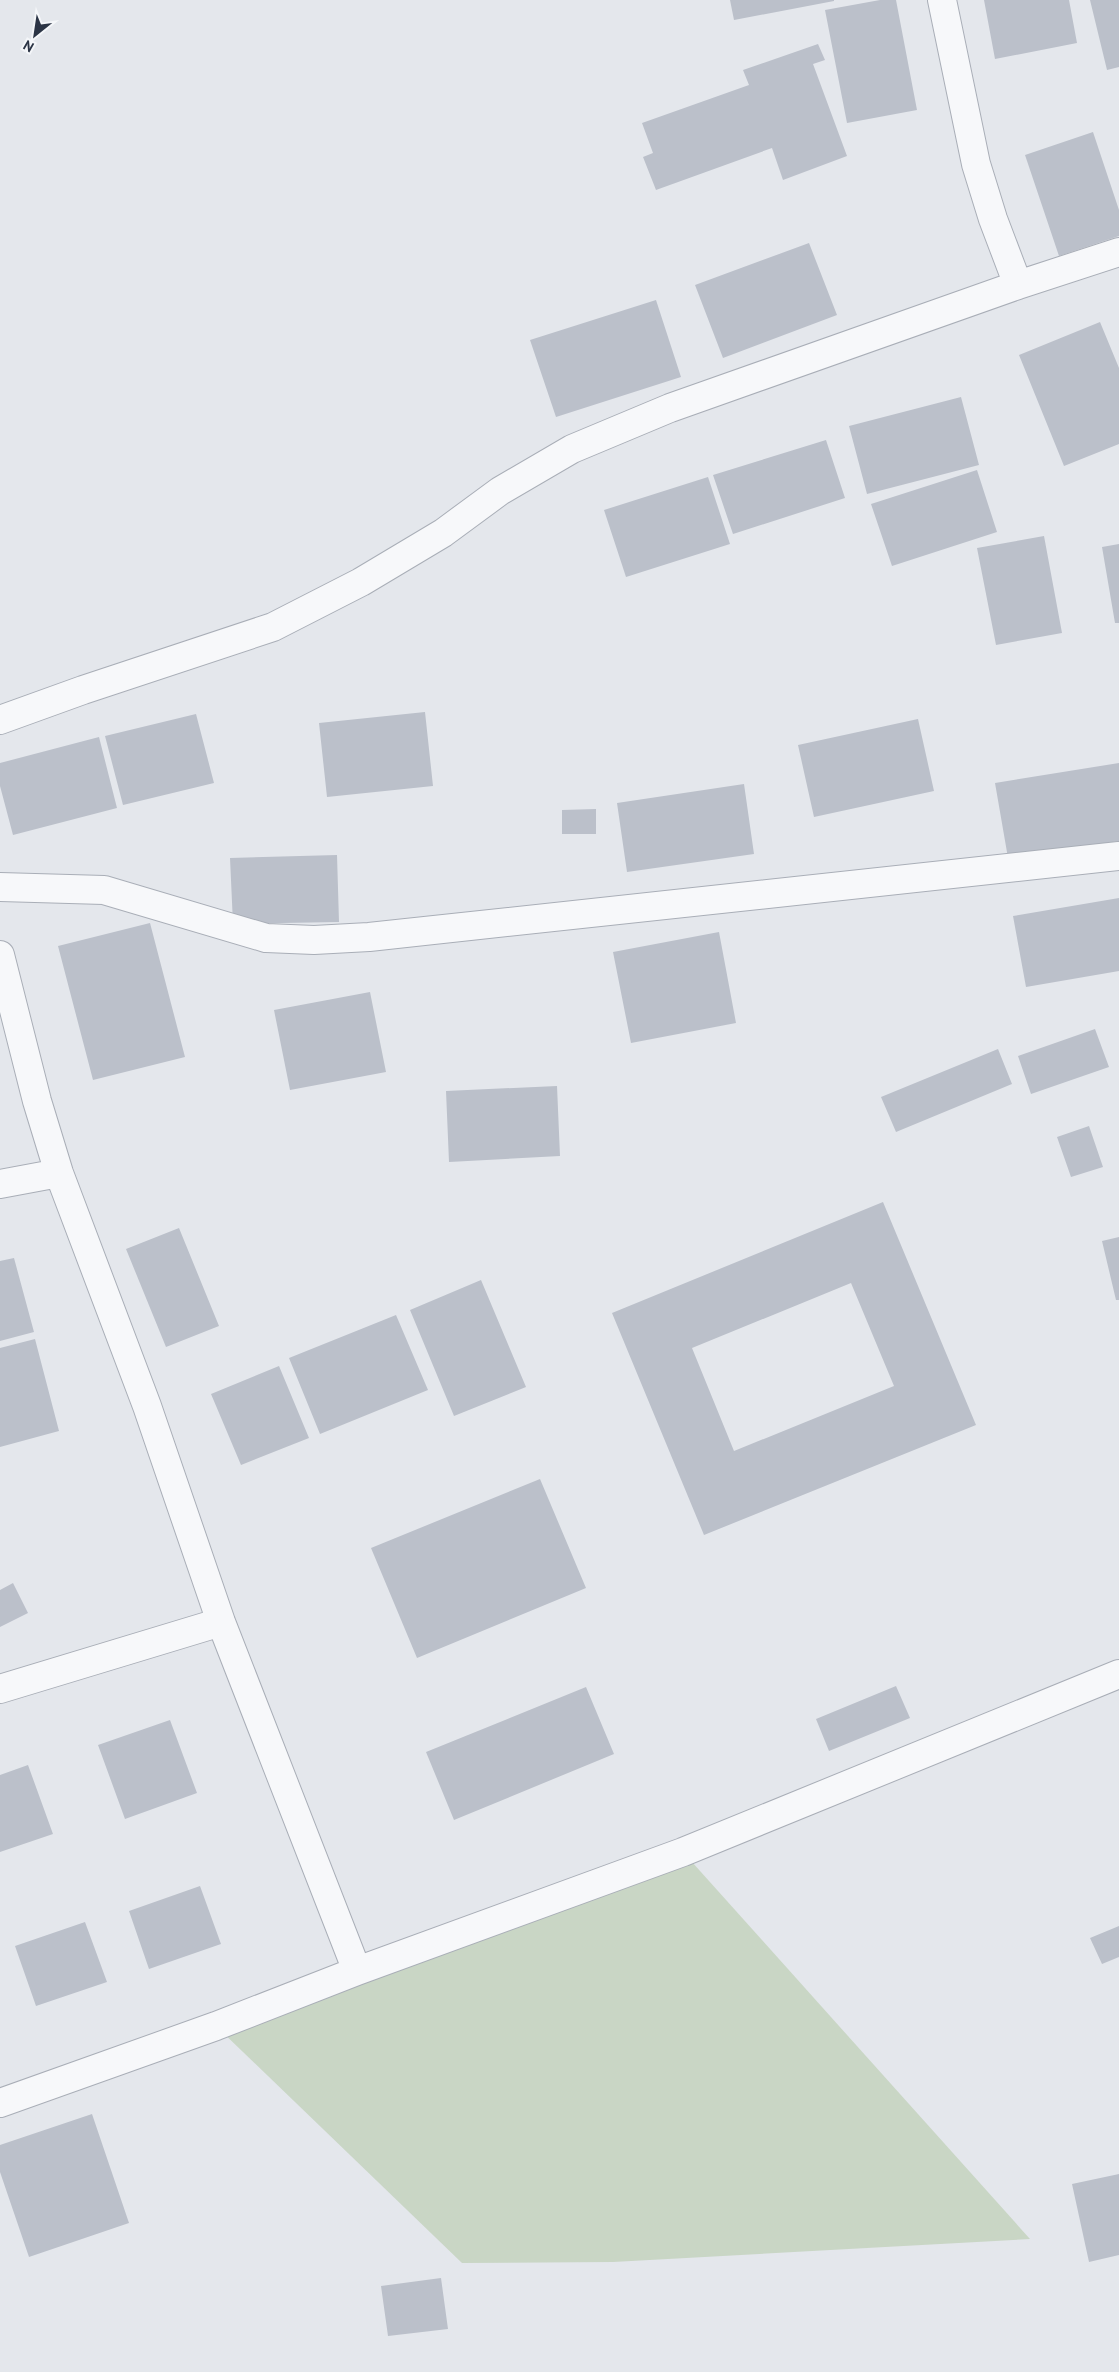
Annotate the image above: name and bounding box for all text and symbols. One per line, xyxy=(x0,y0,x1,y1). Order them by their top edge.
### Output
north arrow xyxy=(10,10,60,60)
text: N xyxy=(20,36,37,56)

